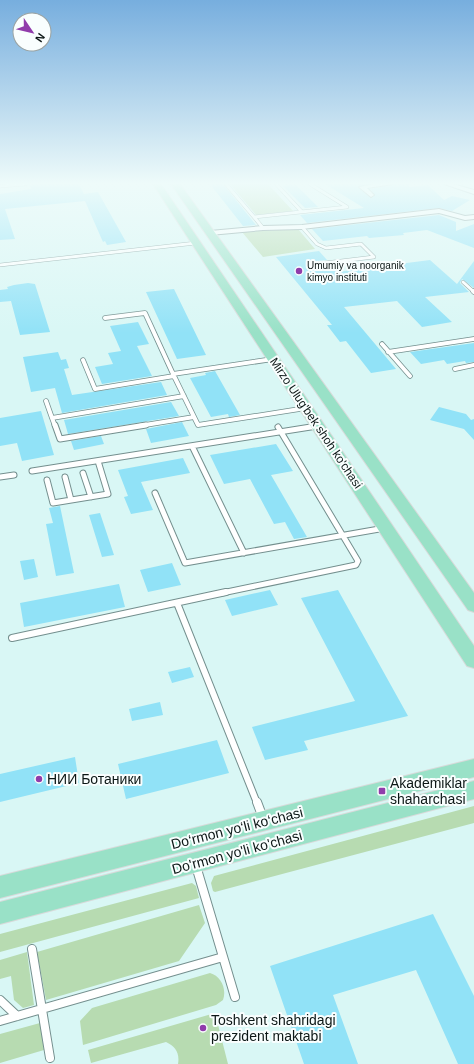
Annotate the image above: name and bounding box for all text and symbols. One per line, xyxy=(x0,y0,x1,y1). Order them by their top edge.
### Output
north arrow xyxy=(12,12,52,52)
text: N xyxy=(33,31,47,44)
place label: Umumiy va noorganik kimyo instituti xyxy=(307,260,405,283)
marker: Umumiy va noorganik kimyo instituti xyxy=(294,266,304,276)
street label: Mirzo Ulug'bek shoh ko'chasi xyxy=(267,355,365,491)
place label: НИИ Ботаники xyxy=(47,771,141,787)
marker: НИИ Ботаники xyxy=(34,774,44,784)
place label: Akademiklar shaharchasi xyxy=(390,775,467,807)
marker: Akademiklar shaharchasi xyxy=(377,786,387,796)
street label: Do‘rmon yo‘li ko‘chasi xyxy=(169,804,305,852)
street label: Do'rmon yo'li ko'chasi xyxy=(170,827,304,877)
place label: Toshkent shahridagi prezident maktabi xyxy=(211,1012,336,1044)
marker: Toshkent shahridagi prezident maktabi xyxy=(198,1023,208,1033)

